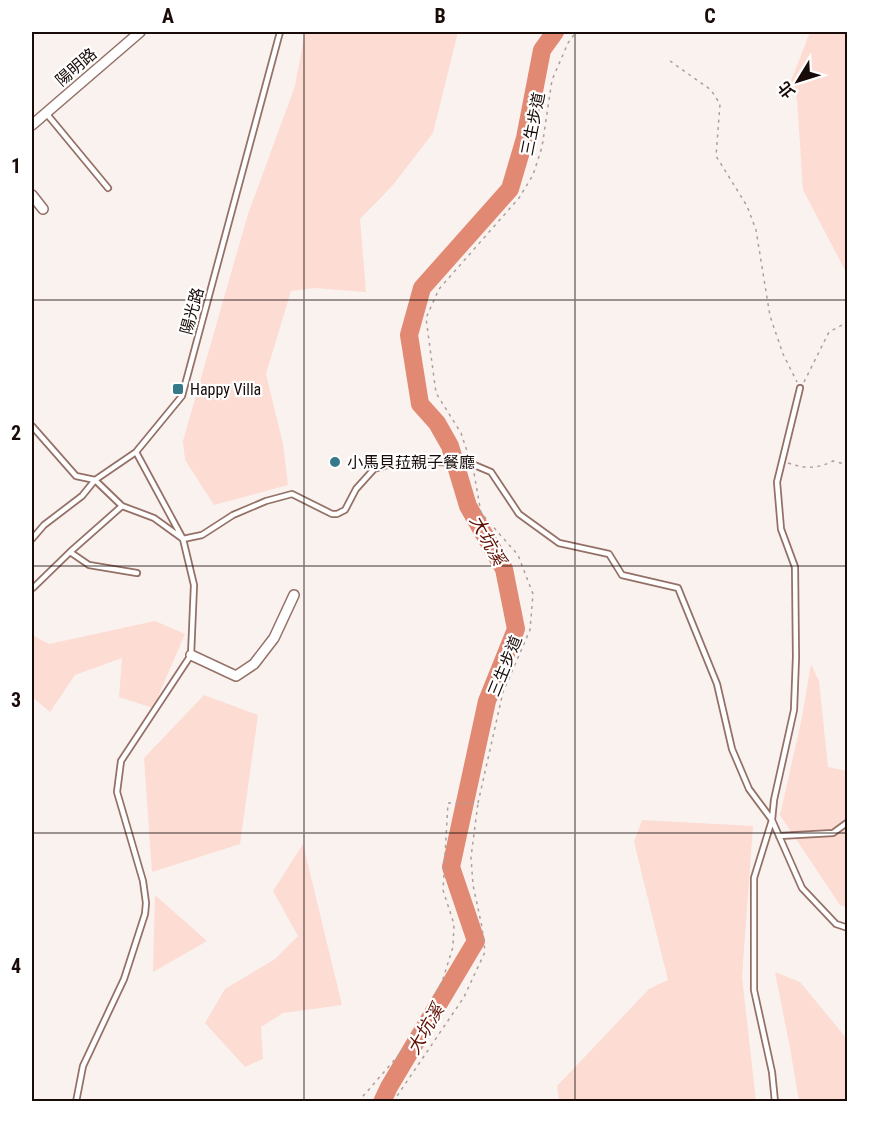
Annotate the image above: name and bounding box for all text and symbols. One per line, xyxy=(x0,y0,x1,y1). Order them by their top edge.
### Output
text: A xyxy=(162,4,174,28)
text: B xyxy=(434,4,446,28)
text: C xyxy=(704,4,716,28)
street label: 陽明路 xyxy=(52,44,100,90)
north arrow xyxy=(768,51,828,111)
text: 北 xyxy=(774,78,799,102)
street label: 三生步道 xyxy=(518,91,548,157)
text: 1 xyxy=(11,154,21,178)
street label: 陽光路 xyxy=(177,285,207,337)
place label: Happy Villa xyxy=(190,380,261,399)
marker: Happy Villa xyxy=(171,382,185,396)
text: 2 xyxy=(11,421,21,445)
place label: 小馬貝菈親子餐廳 xyxy=(347,453,475,472)
marker: 小馬貝菈親子餐廳 xyxy=(328,455,342,469)
water label: 大坑溪 xyxy=(466,511,512,571)
street label: 三生步道 xyxy=(484,633,526,699)
text: 3 xyxy=(11,688,21,712)
text: 4 xyxy=(11,954,21,978)
water label: 大坑溪 xyxy=(402,998,449,1058)

